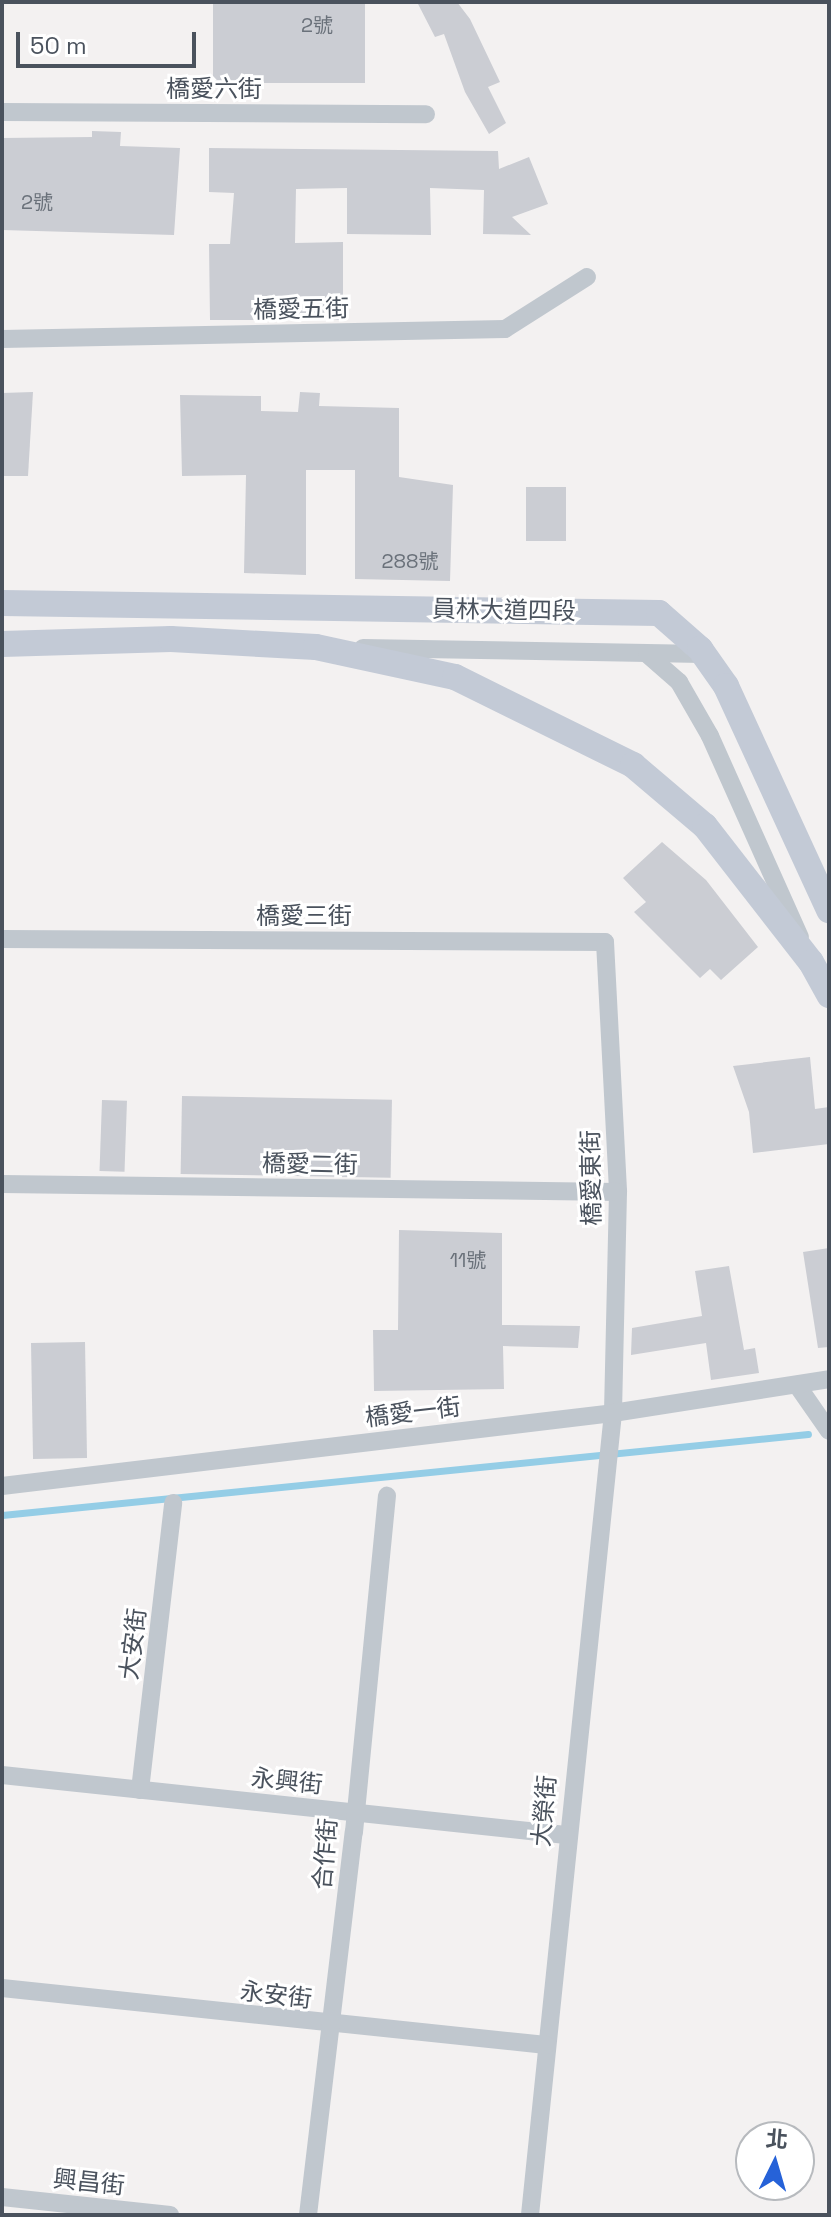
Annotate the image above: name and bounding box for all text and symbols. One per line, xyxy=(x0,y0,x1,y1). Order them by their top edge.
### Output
house number: 2號 xyxy=(301,13,333,37)
scale bar xyxy=(20,16,200,66)
text: 50 m xyxy=(30,30,87,61)
street label: 橋愛六街 xyxy=(166,75,262,103)
house number: 2號 xyxy=(21,190,53,214)
street label: 橋愛五街 xyxy=(253,294,349,324)
house number: 288號 xyxy=(382,549,438,573)
street label: 員林大道四段 xyxy=(432,594,576,626)
street label: 橋愛三街 xyxy=(256,902,352,930)
street label: 橋愛東街 xyxy=(576,1130,606,1226)
street label: 橋愛二街 xyxy=(262,1149,358,1179)
house number: 11號 xyxy=(450,1248,486,1272)
street label: 橋愛一街 xyxy=(364,1392,462,1432)
street label: 大安街 xyxy=(114,1607,152,1681)
street label: 永興街 xyxy=(250,1763,324,1799)
street label: 大榮街 xyxy=(527,1774,561,1848)
street label: 合作街 xyxy=(308,1817,342,1891)
street label: 永安街 xyxy=(239,1976,313,2014)
north arrow xyxy=(735,2121,815,2201)
text: 北 xyxy=(765,2124,789,2154)
street label: 興昌街 xyxy=(52,2164,126,2200)

